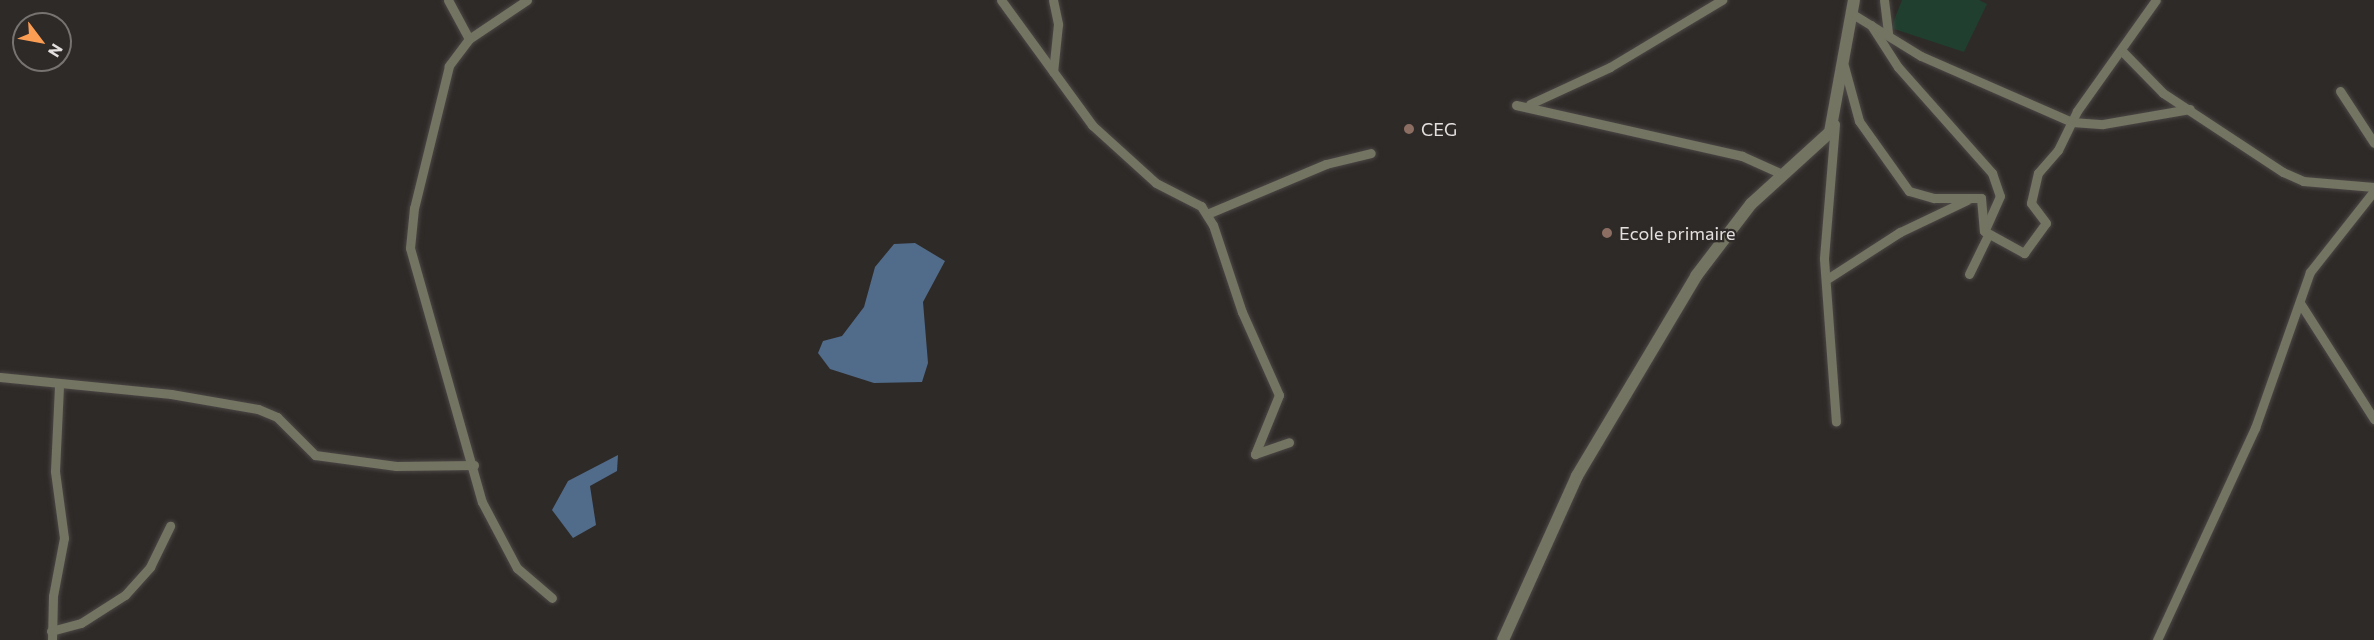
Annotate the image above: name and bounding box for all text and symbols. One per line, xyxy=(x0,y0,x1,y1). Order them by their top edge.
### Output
north arrow xyxy=(12,12,72,72)
text: N xyxy=(45,41,67,61)
place label: CEG xyxy=(1421,118,1457,140)
marker: CEG xyxy=(1402,122,1416,136)
place label: Ecole primaire xyxy=(1619,222,1735,244)
marker: Ecole primaire xyxy=(1600,226,1614,240)

